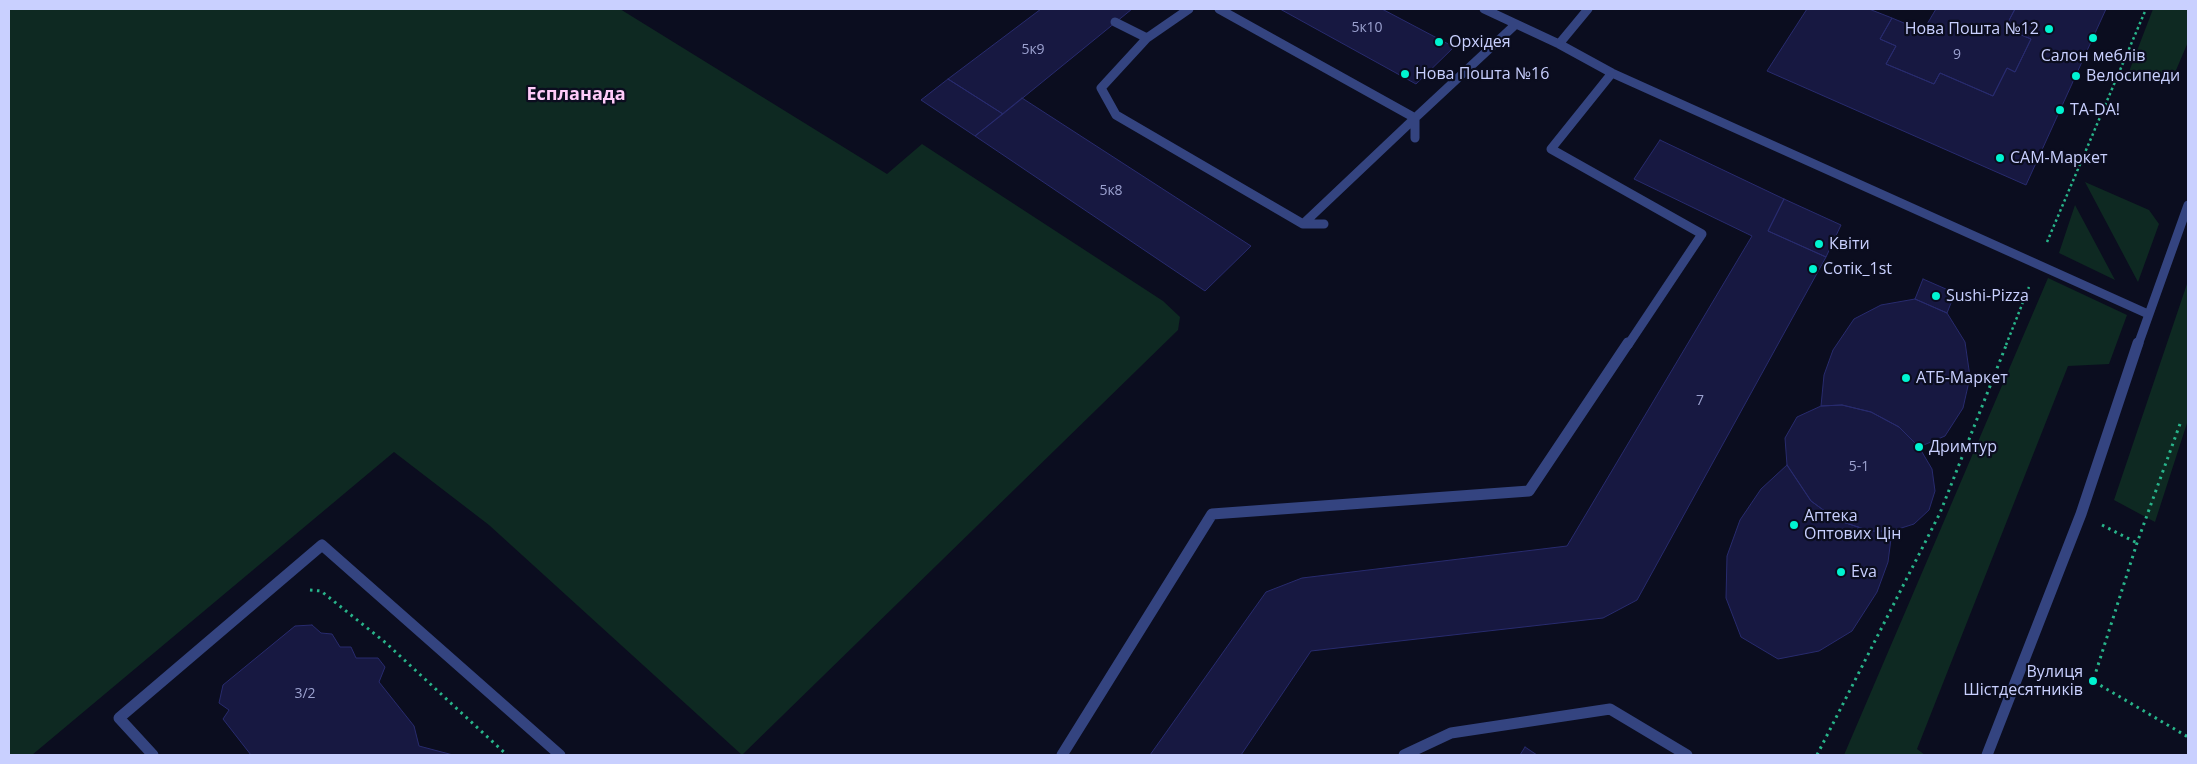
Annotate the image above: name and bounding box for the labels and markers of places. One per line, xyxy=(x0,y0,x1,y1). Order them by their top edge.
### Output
place label: Нова Пошта №12 xyxy=(1905,19,2039,39)
marker: Нова Пошта №12 xyxy=(2043,23,2055,35)
place label: Орхідея xyxy=(1449,32,1511,52)
marker: Салон меблів xyxy=(2087,32,2099,44)
marker: Орхідея xyxy=(1433,36,1445,48)
place label: Салон меблів xyxy=(2041,46,2145,66)
place label: Нова Пошта №16 xyxy=(1415,64,1549,84)
place label: Велосипеди xyxy=(2086,66,2180,86)
marker: Нова Пошта №16 xyxy=(1399,68,1411,80)
marker: Велосипеди xyxy=(2070,70,2082,82)
place label: TA-DA! xyxy=(2070,100,2120,120)
marker: TA-DA! xyxy=(2054,104,2066,116)
place label: САМ-Маркет xyxy=(2010,148,2108,168)
marker: САМ-Маркет xyxy=(1994,152,2006,164)
place label: Квіти xyxy=(1829,234,1870,254)
marker: Квіти xyxy=(1813,238,1825,250)
place label: Сотік_1st xyxy=(1823,259,1892,279)
marker: Сотік_1st xyxy=(1807,263,1819,275)
place label: Sushi-Pizza xyxy=(1946,286,2029,306)
marker: Sushi-Pizza xyxy=(1930,290,1942,302)
place label: АТБ-Маркет xyxy=(1916,368,2008,388)
marker: АТБ-Маркет xyxy=(1900,372,1912,384)
place label: Дримтур xyxy=(1929,437,1997,457)
marker: Дримтур xyxy=(1913,441,1925,453)
place label: Аптека Оптових Цін xyxy=(1804,506,1901,544)
marker: Аптека Оптових Цін xyxy=(1788,519,1800,531)
place label: Eva xyxy=(1851,562,1877,582)
marker: Eva xyxy=(1835,566,1847,578)
place label: Вулиця Шістдесятників xyxy=(1963,662,2083,700)
marker: Вулиця Шістдесятників xyxy=(2087,675,2099,687)

